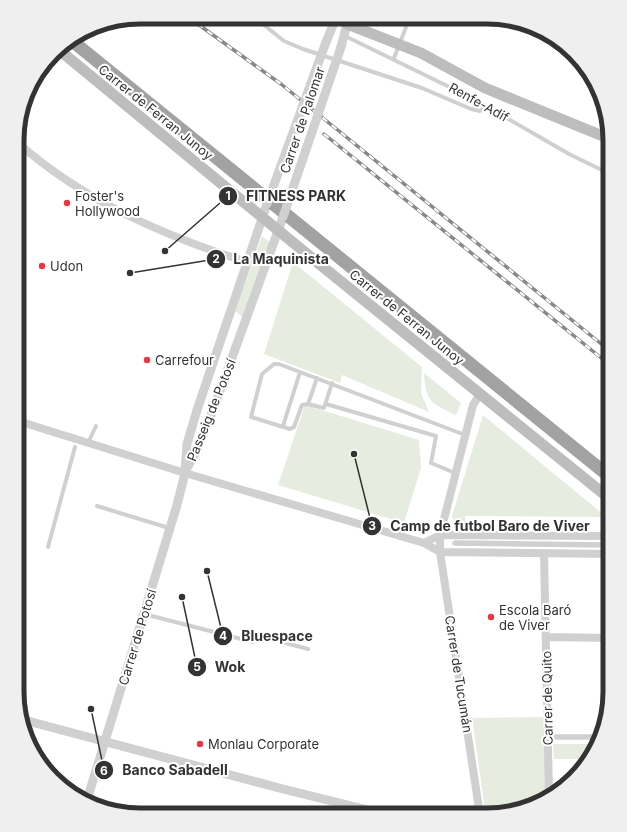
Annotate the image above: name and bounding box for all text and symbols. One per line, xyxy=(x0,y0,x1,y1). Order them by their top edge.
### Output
street label: Carrer de Ferran Junoy xyxy=(95,61,217,163)
street label: Carrer de Palomar xyxy=(276,64,328,176)
street label: Renfe-Adif xyxy=(446,79,512,125)
callout: FITNESS PARK xyxy=(218,183,354,209)
text: FITNESS PARK xyxy=(246,187,346,204)
place label: Foster's Hollywood xyxy=(75,188,140,219)
text: 1 xyxy=(225,188,231,203)
marker: Foster's Hollywood xyxy=(62,198,72,208)
callout: La Maquinista xyxy=(206,246,337,272)
text: La Maquinista xyxy=(233,250,329,267)
text: 2 xyxy=(212,251,220,266)
place label: Udon xyxy=(50,258,83,274)
marker: Udon xyxy=(37,261,47,271)
street label: Carrer de Ferran Junoy xyxy=(346,266,468,368)
place label: Carrefour xyxy=(155,352,214,368)
marker: Carrefour xyxy=(142,355,152,365)
street label: Passeig de Potosí xyxy=(183,356,239,463)
callout: Camp de futbol Baro de Viver xyxy=(362,513,598,539)
text: Camp de futbol Baro de Viver xyxy=(390,517,590,534)
text: 3 xyxy=(368,518,376,533)
street label: Carrer de Potosí xyxy=(115,586,159,687)
place label: Escola Baró de Viver xyxy=(499,602,571,633)
marker: Escola Baró de Viver xyxy=(486,612,496,622)
street label: Carrer de Tucumán xyxy=(442,614,476,734)
callout: Bluespace xyxy=(213,623,321,649)
text: Bluespace xyxy=(241,627,313,644)
text: 4 xyxy=(219,628,227,643)
street label: Carrer de Quito xyxy=(538,650,556,745)
callout: Wok xyxy=(187,654,254,680)
text: Wok xyxy=(215,658,246,675)
text: 5 xyxy=(193,659,201,674)
place label: Monlau Corporate xyxy=(208,736,319,752)
marker: Monlau Corporate xyxy=(195,739,205,749)
callout: Banco Sabadell xyxy=(94,757,236,783)
text: Banco Sabadell xyxy=(122,761,228,778)
text: 6 xyxy=(100,763,108,778)

